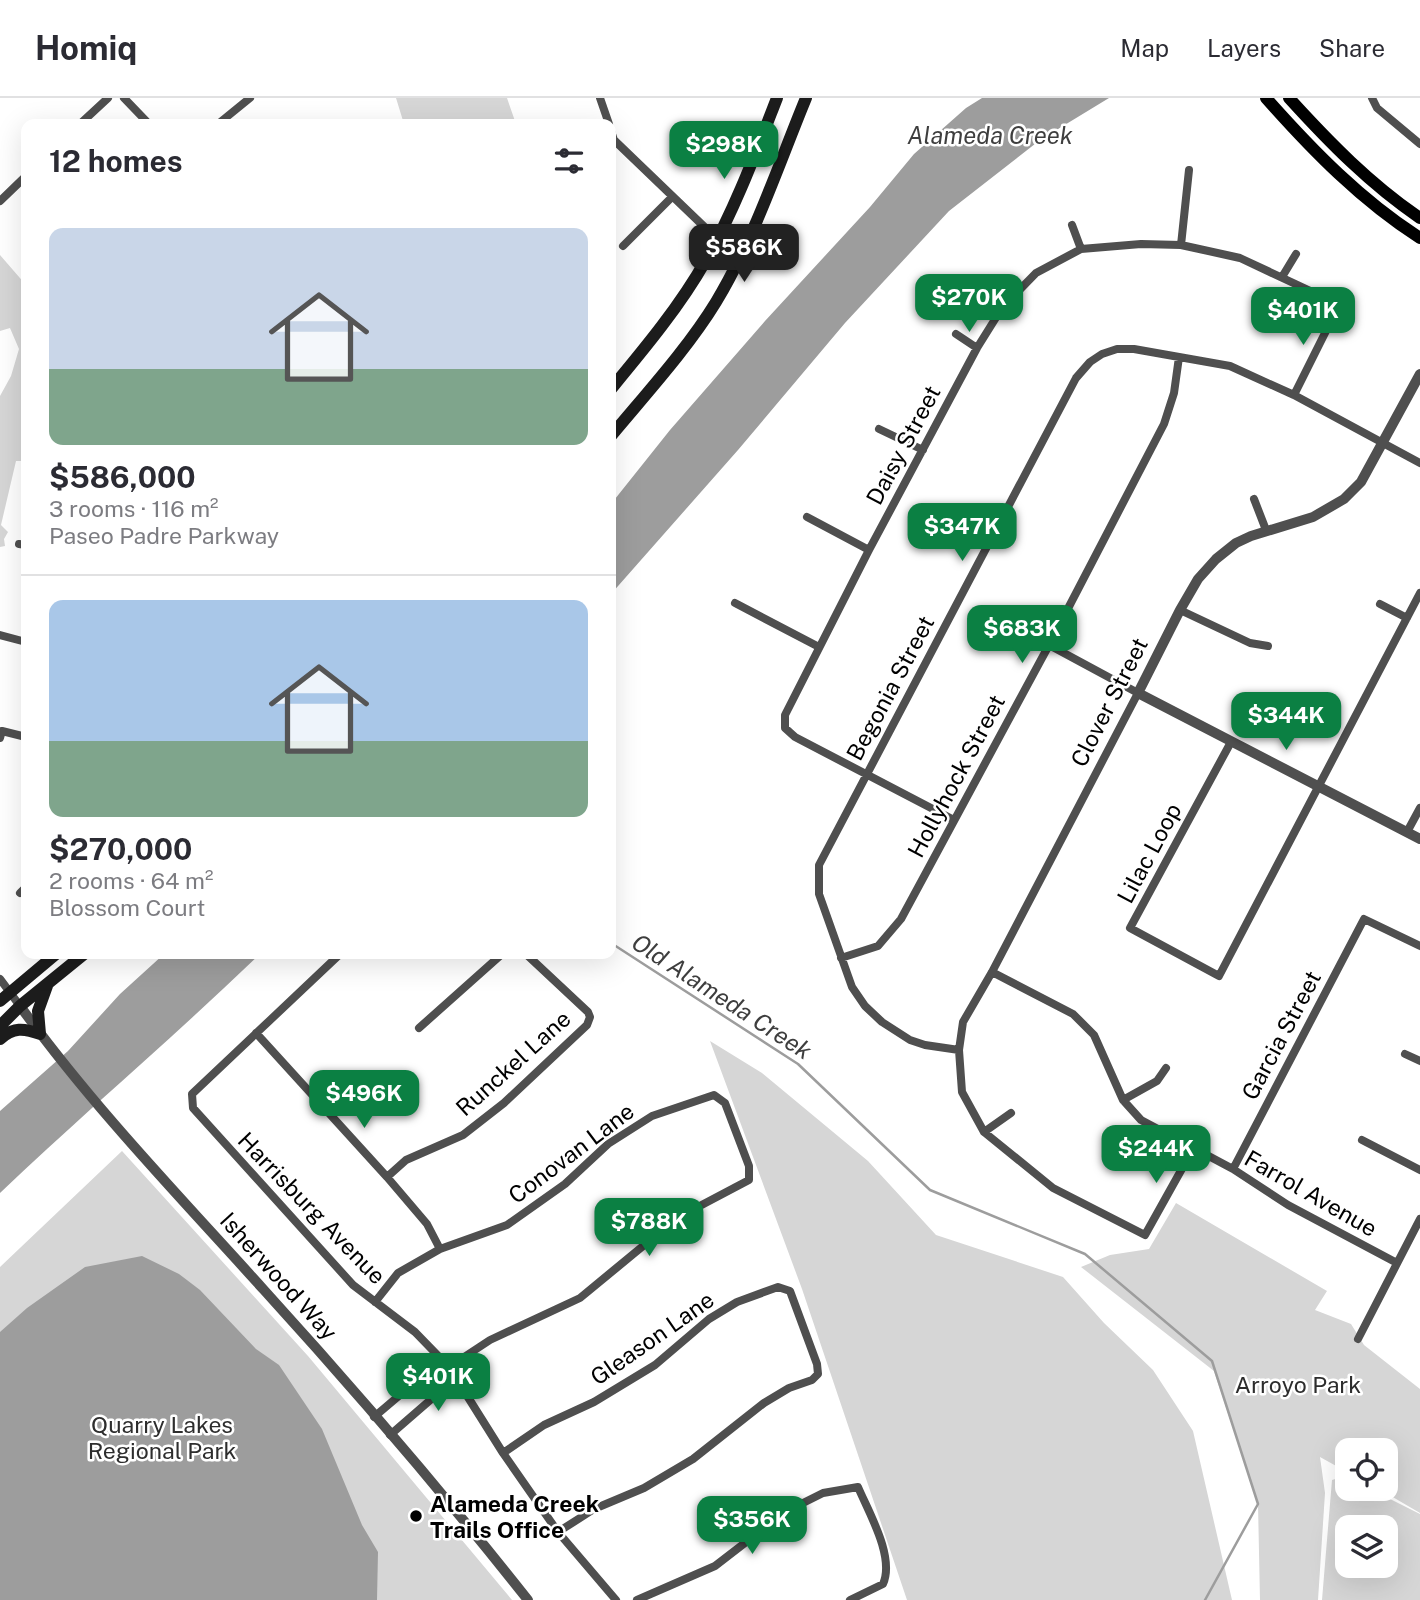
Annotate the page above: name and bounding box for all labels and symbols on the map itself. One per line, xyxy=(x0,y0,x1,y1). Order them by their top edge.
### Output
water label: Alameda Creek xyxy=(907,121,1073,149)
pin: $298K xyxy=(675,122,773,181)
pin: $586K xyxy=(695,225,793,284)
pin: $270K xyxy=(920,274,1018,334)
pin: $401K xyxy=(1254,288,1352,347)
street label: Daisy Street xyxy=(860,381,946,509)
pin: $347K xyxy=(913,504,1011,563)
pin: $683K xyxy=(973,606,1071,665)
street label: Begonia Street xyxy=(841,611,939,765)
street label: Clover Street xyxy=(1065,633,1153,771)
street label: Hollyhock Street xyxy=(902,690,1010,862)
pin: $344K xyxy=(1237,692,1335,752)
street label: Lilac Loop xyxy=(1111,798,1187,908)
water label: Old Alameda Creek xyxy=(627,927,817,1065)
street label: Garcia Street xyxy=(1236,966,1326,1104)
street label: Runckel Lane xyxy=(450,1005,576,1121)
pin: $496K xyxy=(315,1070,413,1130)
street label: Conovan Lane xyxy=(503,1097,639,1209)
pin: $244K xyxy=(1107,1126,1205,1185)
street label: Harrisburg Avenue xyxy=(233,1127,391,1289)
street label: Farrol Avenue xyxy=(1240,1144,1382,1242)
pin: $788K xyxy=(600,1198,698,1258)
street label: Isherwood Way xyxy=(215,1207,343,1345)
street label: Gleason Lane xyxy=(585,1286,719,1390)
pin: $401K xyxy=(389,1354,487,1413)
park label: Arroyo Park xyxy=(1235,1371,1361,1398)
park label: Quarry Lakes Regional Park xyxy=(88,1411,236,1464)
place label: Alameda Creek Trails Office xyxy=(430,1490,599,1543)
pin: $356K xyxy=(703,1496,801,1556)
marker: Alameda Creek Trails Office xyxy=(408,1508,424,1524)

